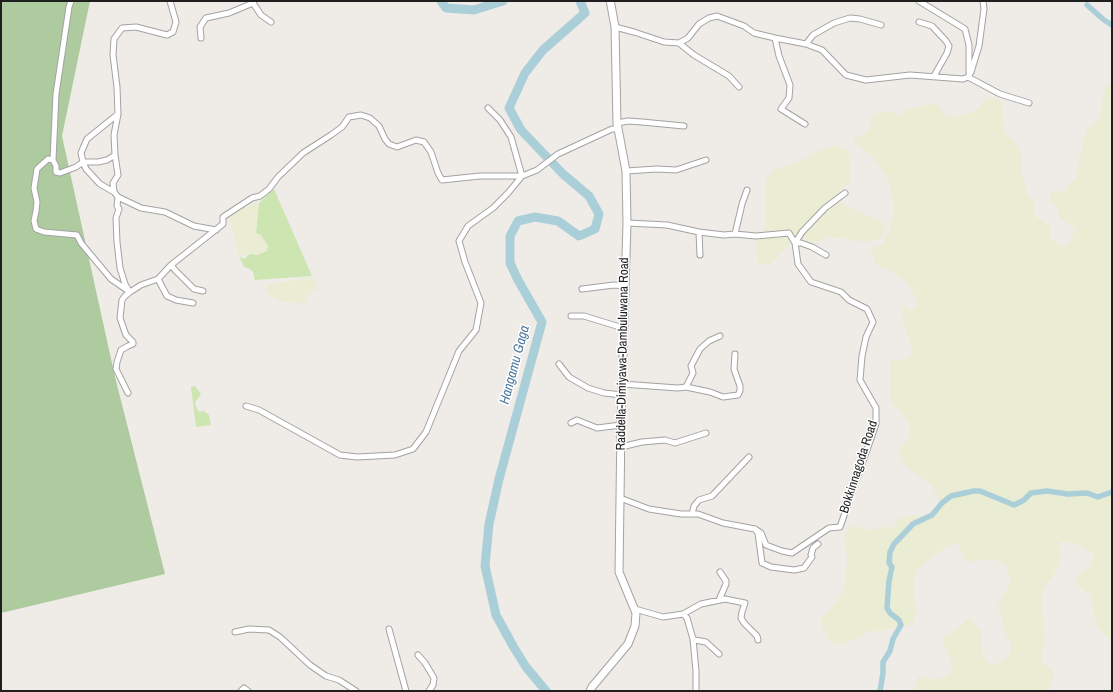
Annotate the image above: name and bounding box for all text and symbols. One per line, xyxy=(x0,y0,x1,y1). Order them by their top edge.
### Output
street label: Raddella-Dimiyawa-Dambuluwana Road xyxy=(614,257,632,451)
water label: Hangamu Gaga xyxy=(496,324,534,406)
street label: Bokkinnagoda Road xyxy=(837,419,881,515)

